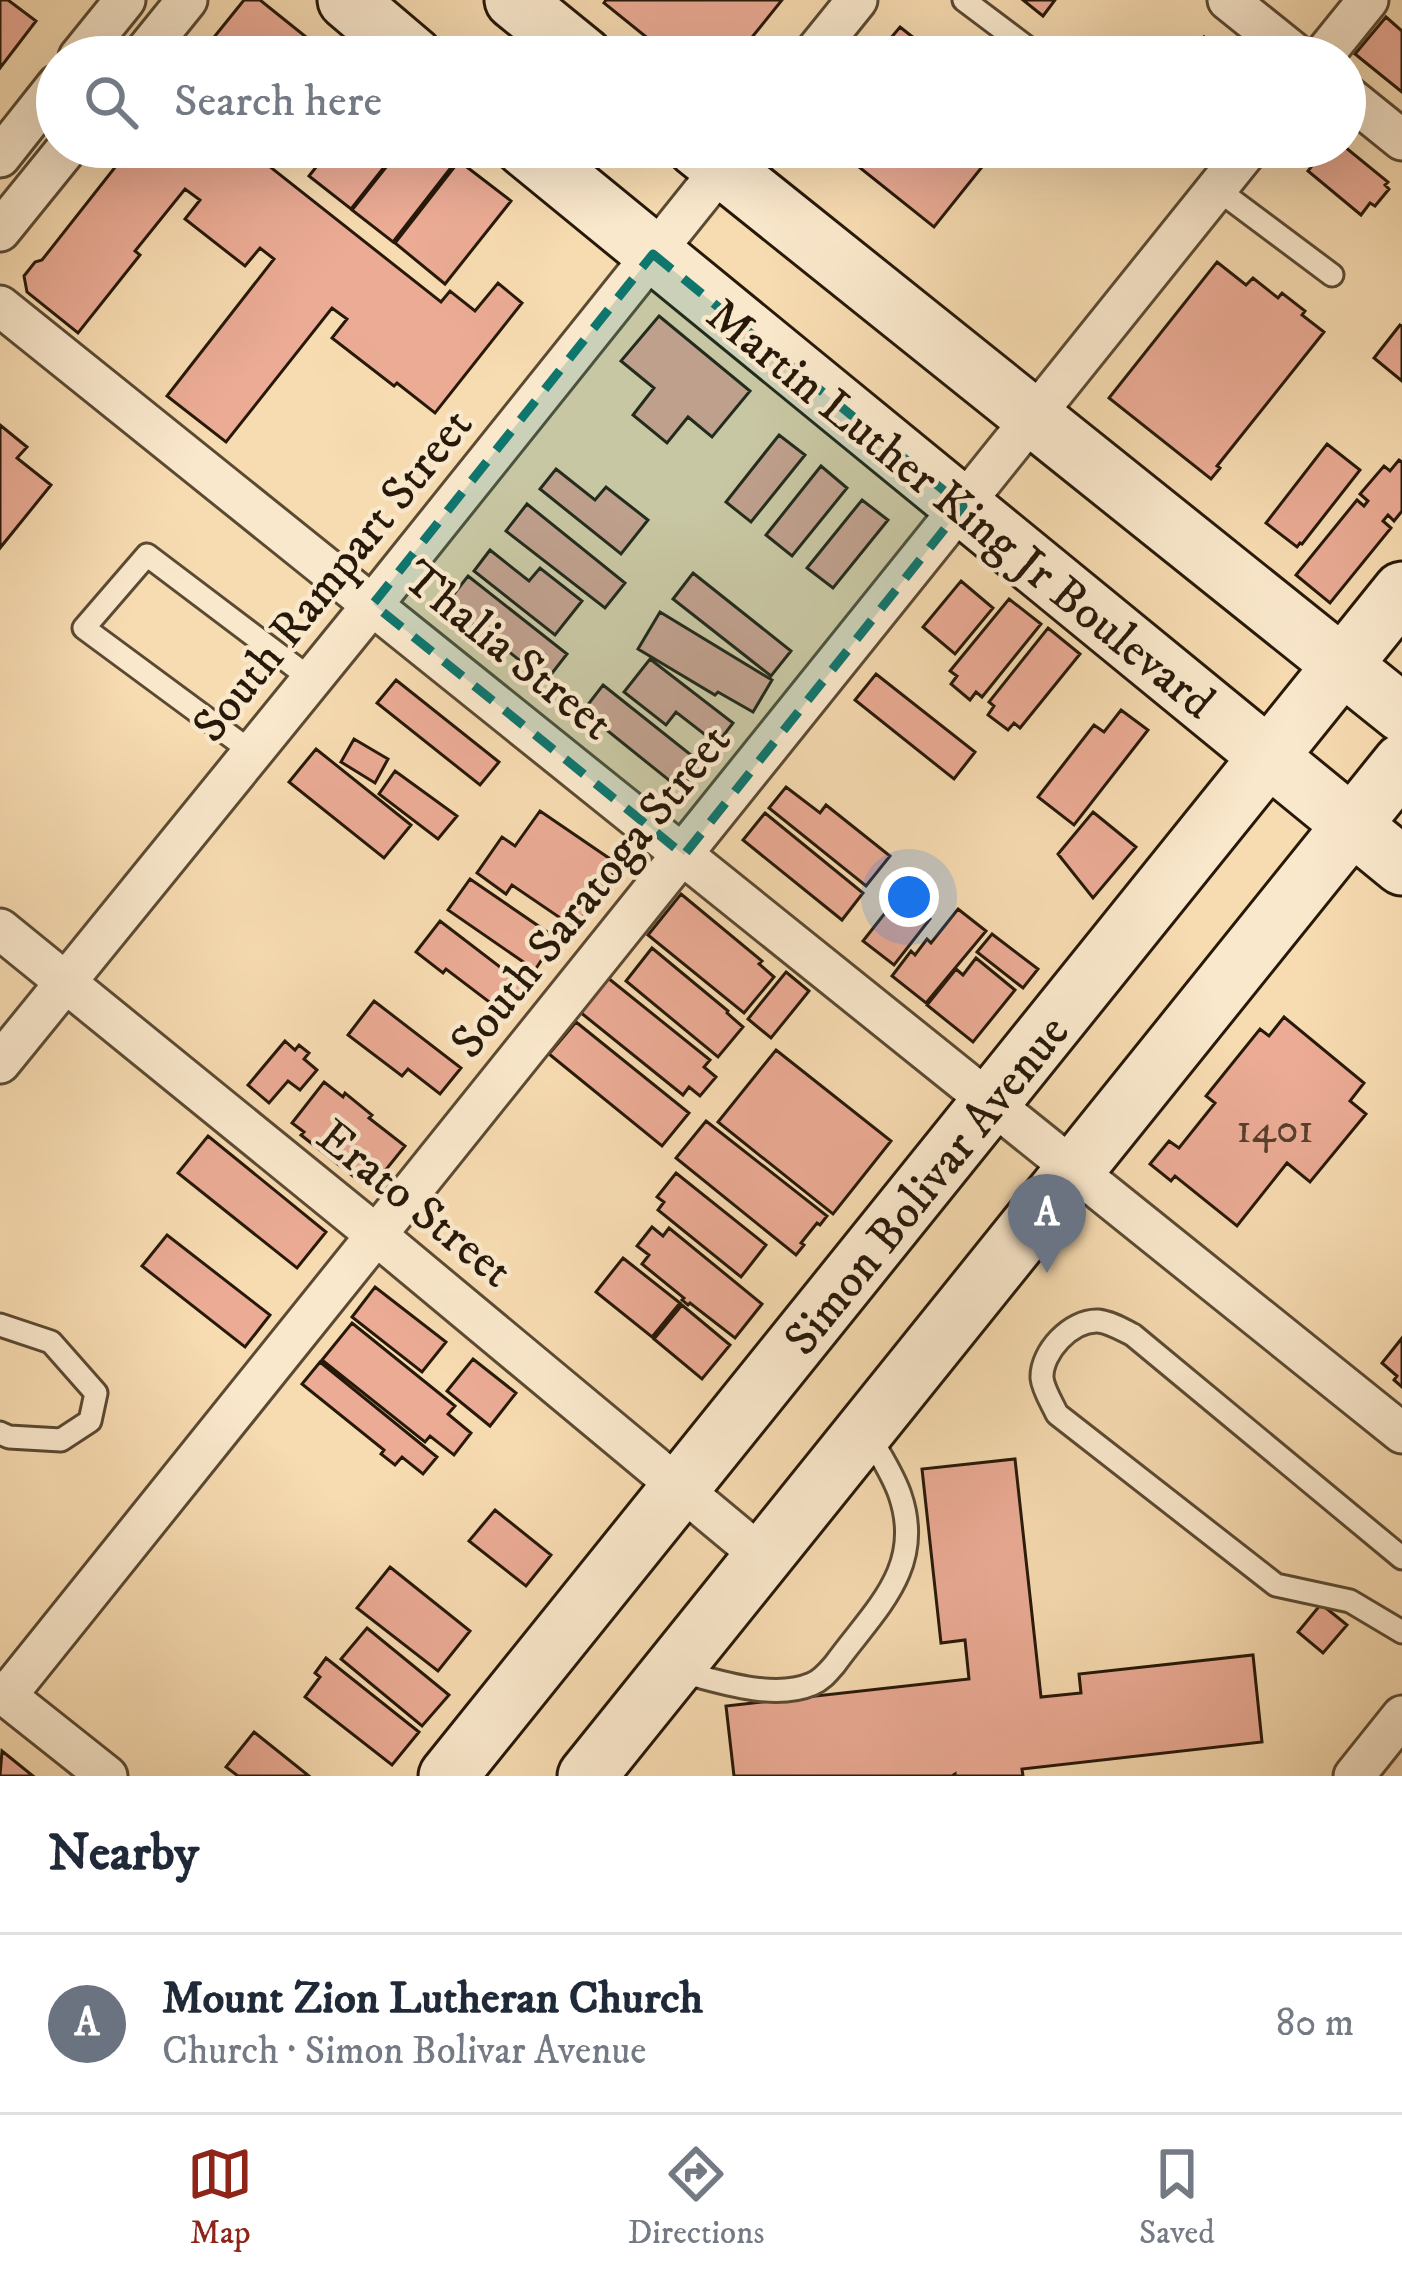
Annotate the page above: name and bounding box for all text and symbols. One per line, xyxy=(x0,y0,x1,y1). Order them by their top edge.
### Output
search box xyxy=(36,36,1366,168)
icon: search xyxy=(78,69,144,135)
text: Search here xyxy=(174,74,382,130)
street label: Martin Luther King Jr Boulevard xyxy=(694,286,1226,733)
street label: South Rampart Street xyxy=(180,397,486,755)
street label: Thalia Street xyxy=(390,548,624,754)
street label: South Saratoga Street xyxy=(438,713,744,1071)
your location xyxy=(879,867,939,927)
street label: Simon Bolivar Avenue xyxy=(770,1002,1080,1366)
house number: 1401 xyxy=(1236,1104,1314,1156)
street label: Erato Street xyxy=(304,1107,524,1302)
pin: A xyxy=(1008,1174,1086,1273)
text: Nearby xyxy=(48,1822,199,1886)
text: Mount Zion Lutheran Church xyxy=(162,1971,703,2027)
text: A xyxy=(75,1999,99,2048)
text: 80 m xyxy=(1276,1999,1354,2048)
text: Church · Simon Bolivar Avenue xyxy=(162,2027,646,2076)
tab: Map xyxy=(187,2141,253,2254)
tab: Directions xyxy=(628,2141,764,2254)
tab: Saved xyxy=(1139,2141,1215,2254)

